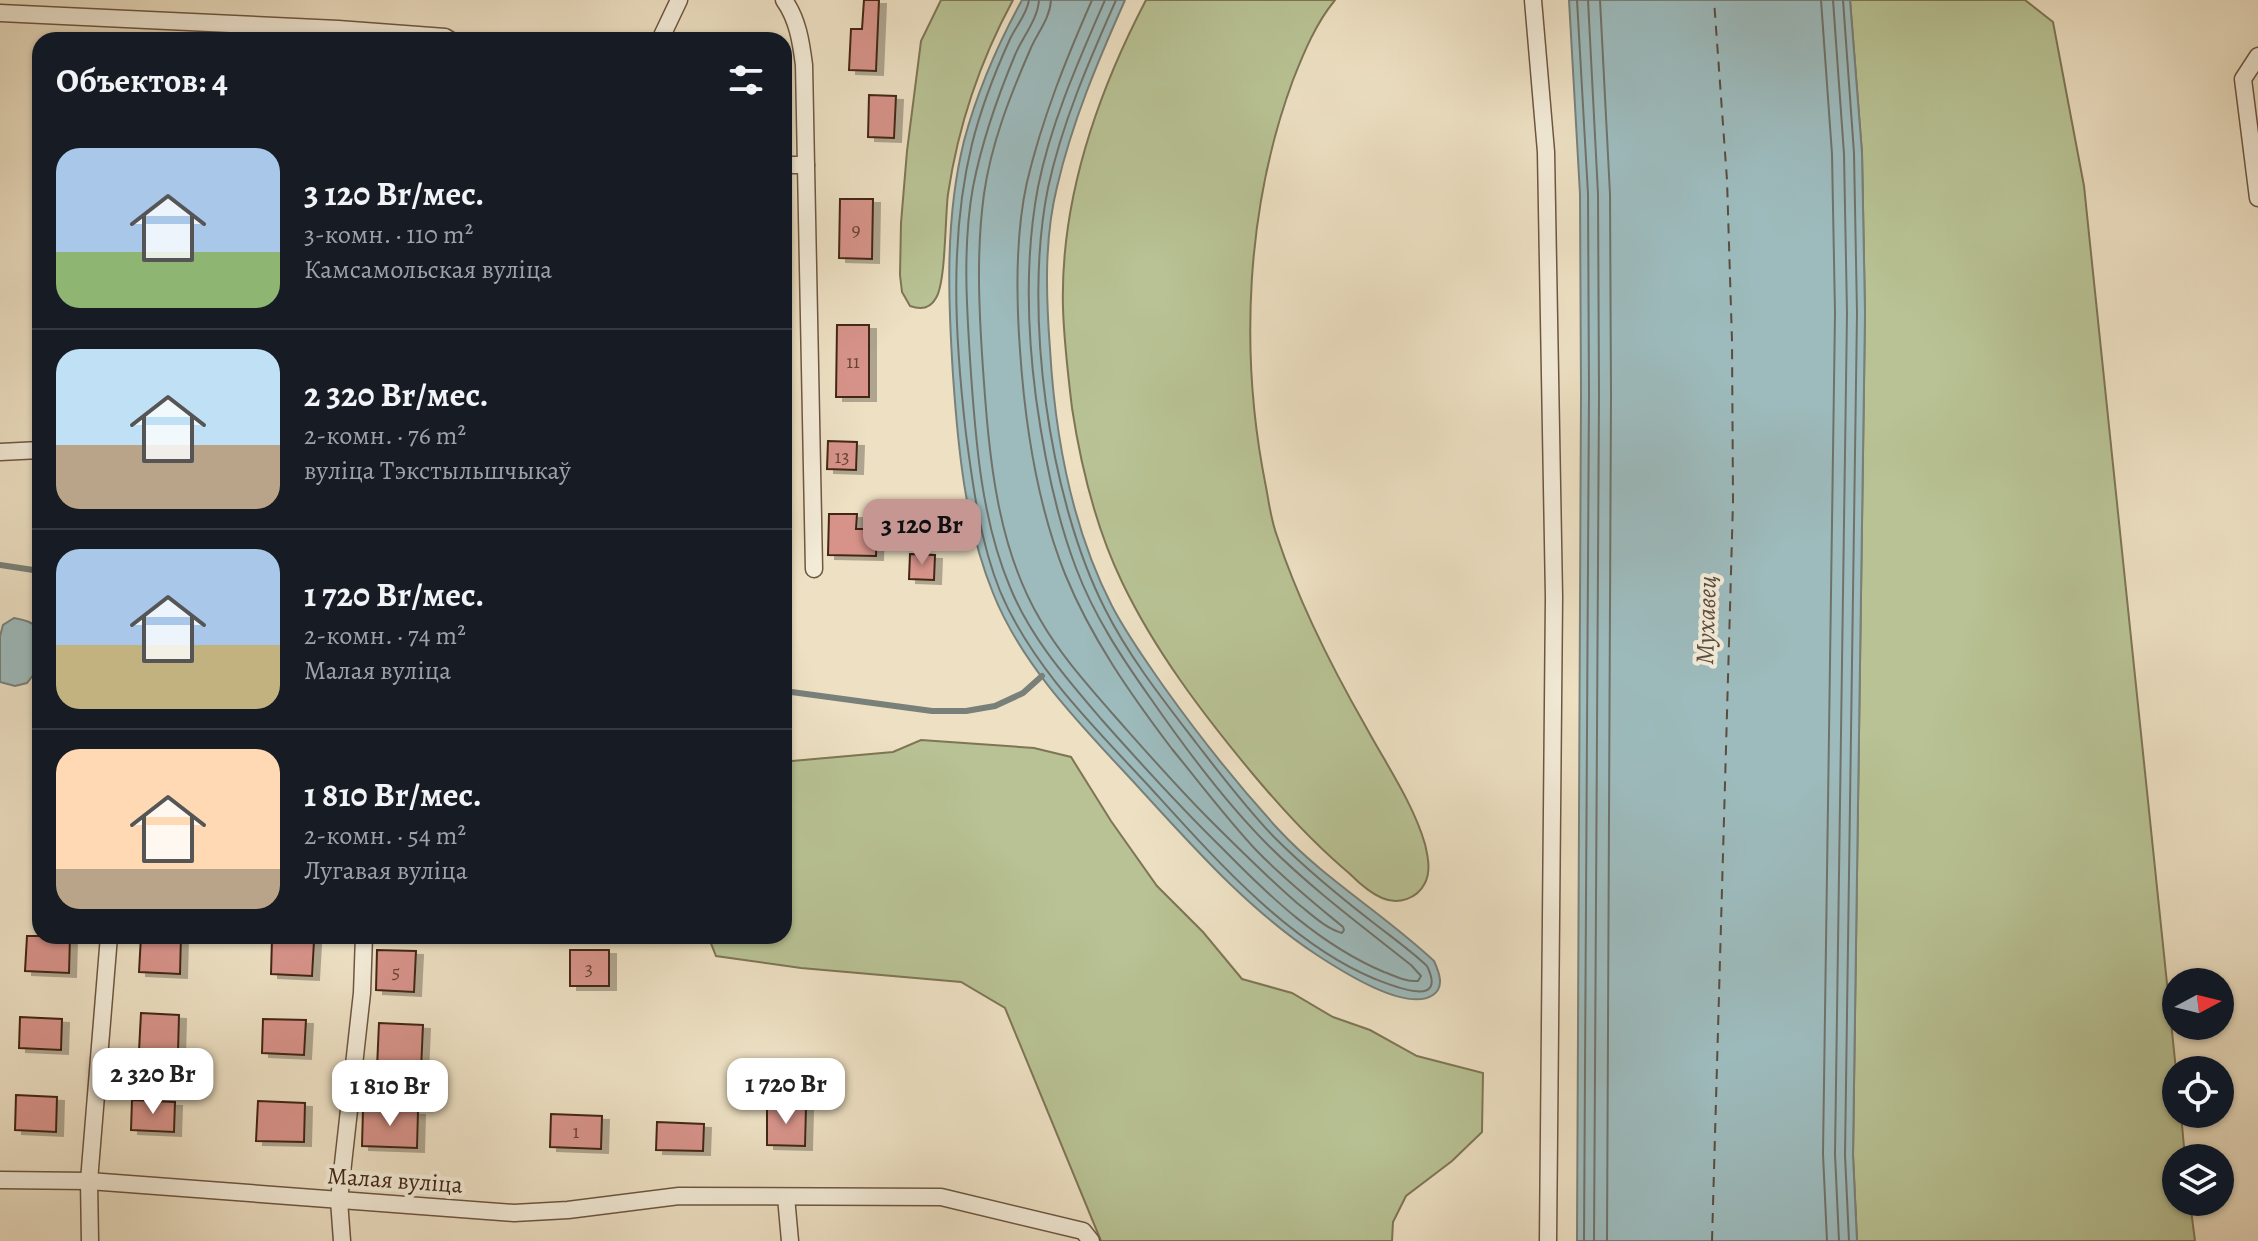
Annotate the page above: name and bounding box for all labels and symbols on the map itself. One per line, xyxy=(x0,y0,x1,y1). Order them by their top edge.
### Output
house number: 9 xyxy=(851,216,861,243)
house number: 11 xyxy=(846,348,860,375)
house number: 13 xyxy=(834,443,850,470)
pin: 3 120 Br xyxy=(839,499,1005,567)
water label: Мухавец xyxy=(1687,575,1725,665)
house number: 3 xyxy=(585,955,593,982)
house number: 5 xyxy=(392,958,400,985)
north arrow xyxy=(2162,968,2234,1040)
pin: 2 320 Br xyxy=(70,1048,236,1116)
pin: 1 720 Br xyxy=(703,1058,869,1126)
pin: 1 810 Br xyxy=(307,1060,473,1128)
house number: 1 xyxy=(573,1118,580,1145)
street label: Малая вуліца xyxy=(326,1159,464,1201)

